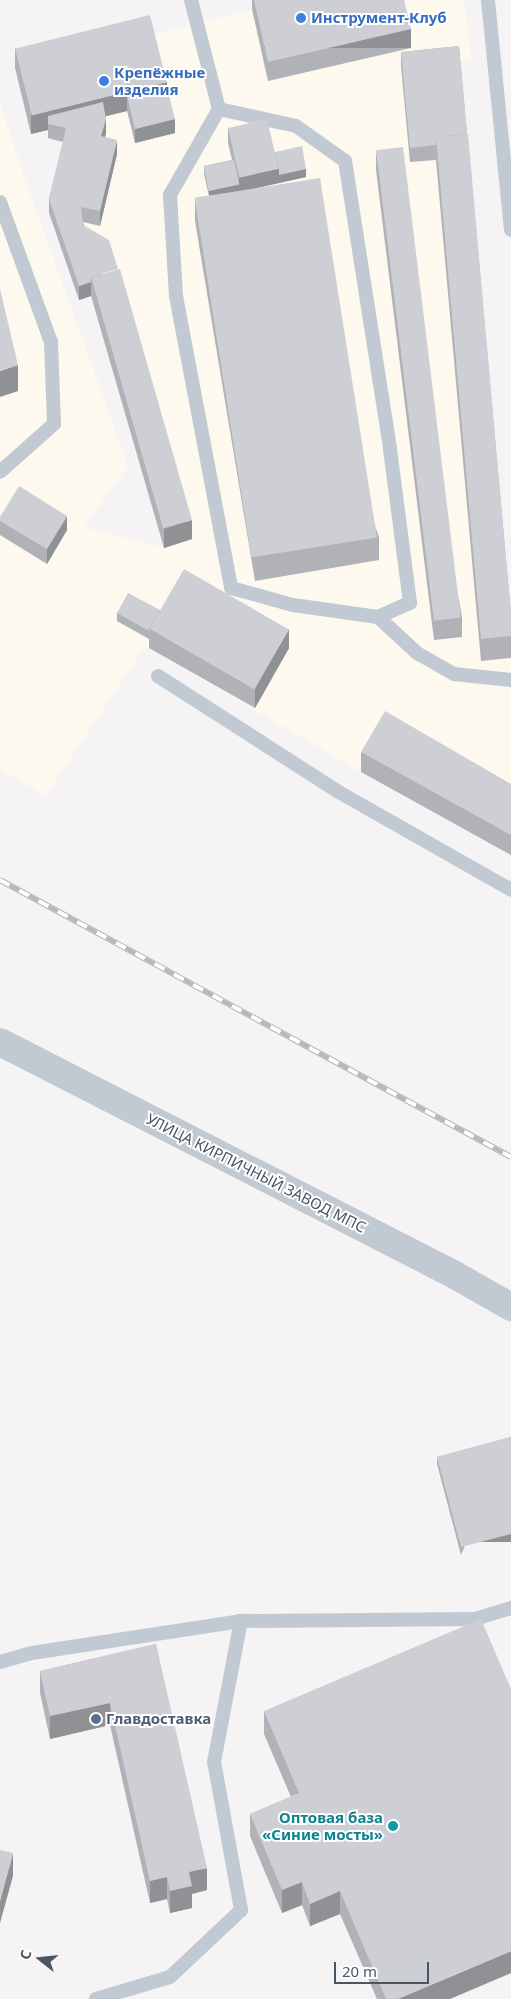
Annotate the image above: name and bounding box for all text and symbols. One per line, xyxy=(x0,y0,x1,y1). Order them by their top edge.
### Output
place label: Инструмент-Клуб xyxy=(311,9,447,27)
marker: Инструмент-Клуб xyxy=(295,12,307,24)
place label: Крепёжные изделия xyxy=(114,63,205,98)
marker: Крепёжные изделия xyxy=(98,75,110,87)
street label: УЛИЦА КИРПИЧНЫЙ ЗАВОД МПС xyxy=(143,1110,369,1236)
place label: Главдоставка xyxy=(106,1710,211,1728)
marker: Главдоставка xyxy=(90,1713,102,1725)
place label: Оптовая база «Синие мосты» xyxy=(262,1808,383,1843)
marker: Оптовая база «Синие мосты» xyxy=(387,1820,399,1832)
north arrow xyxy=(15,1934,65,1984)
text: С xyxy=(15,1948,35,1962)
scale bar xyxy=(336,1952,431,1984)
text: 20 m xyxy=(342,1961,377,1981)

